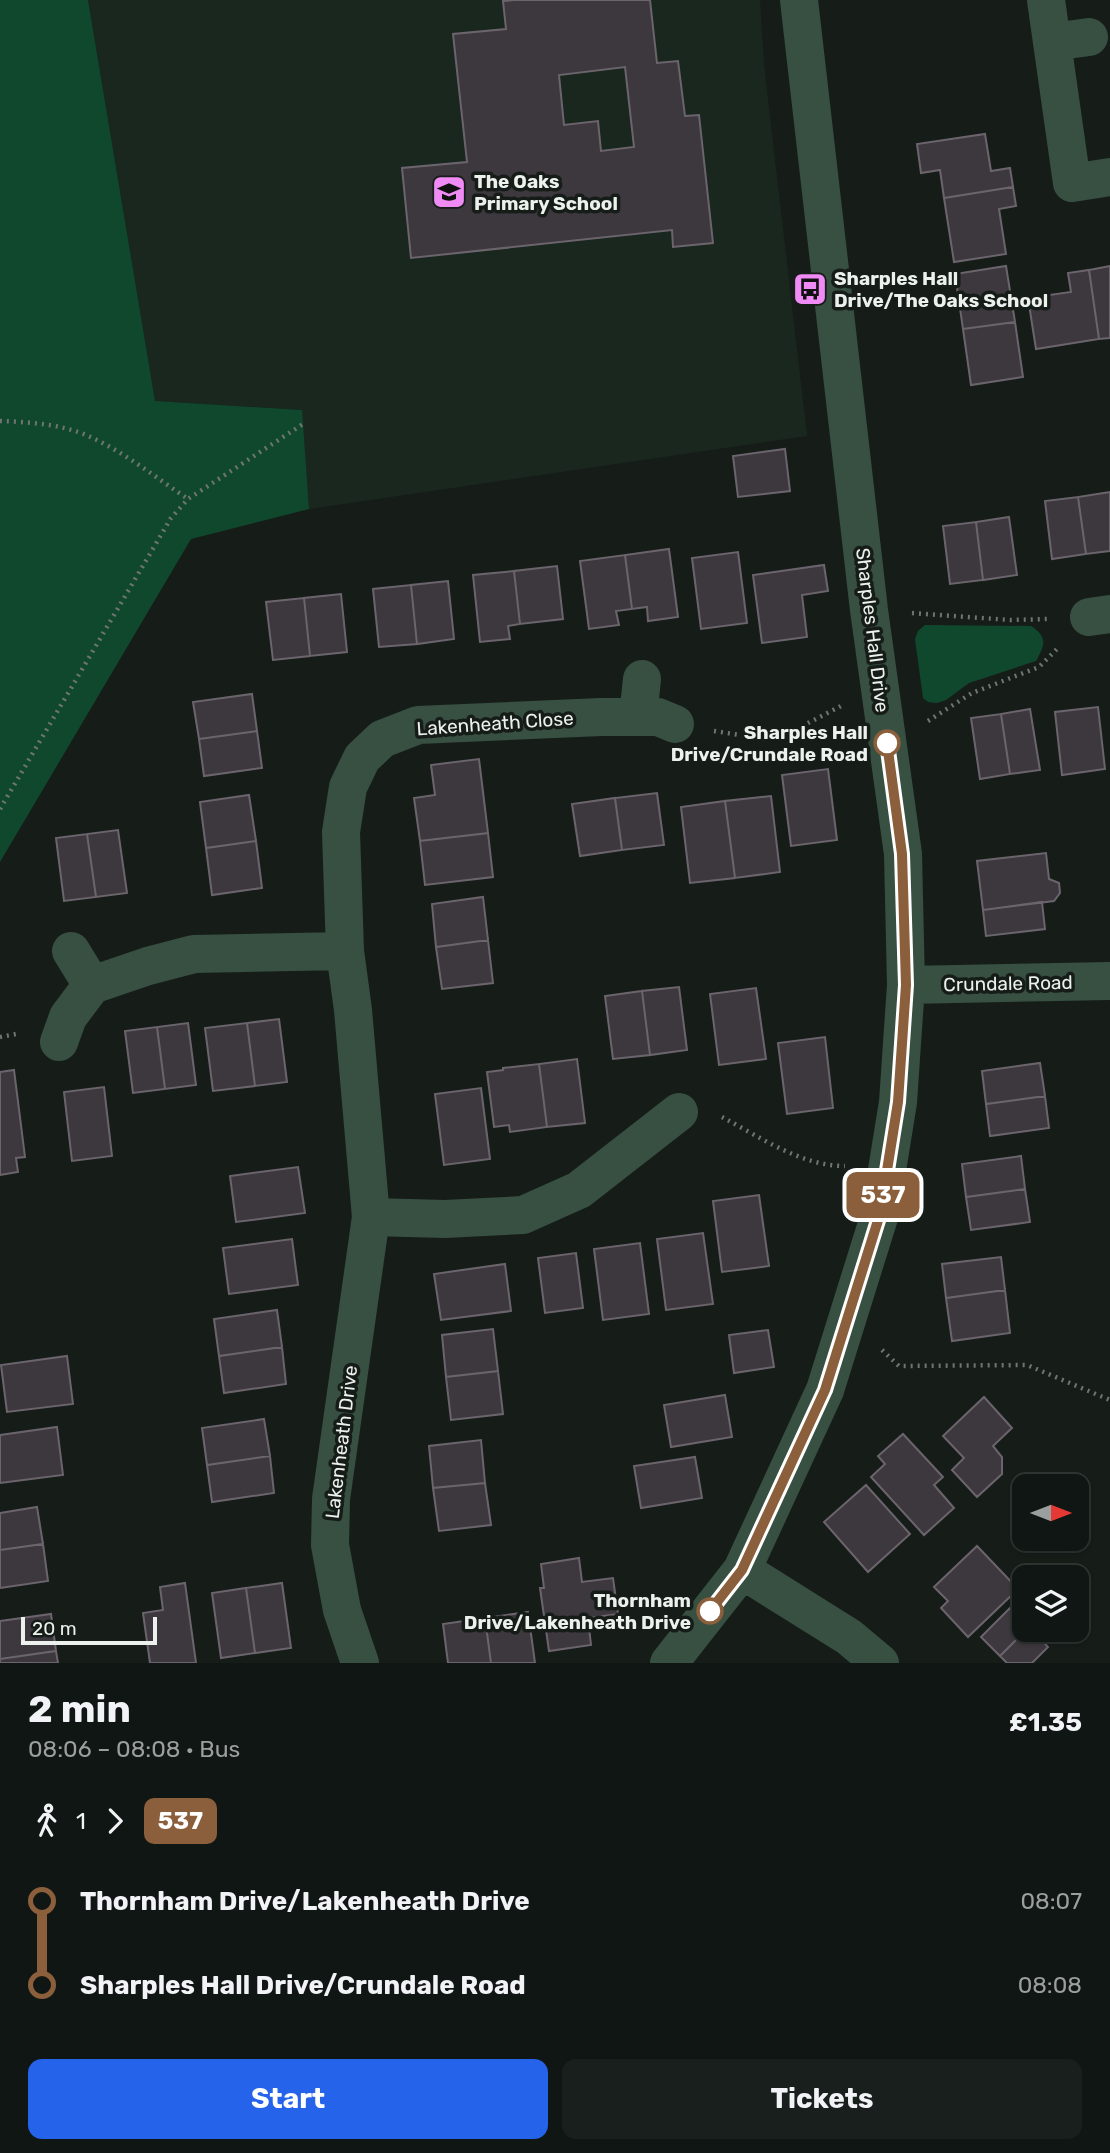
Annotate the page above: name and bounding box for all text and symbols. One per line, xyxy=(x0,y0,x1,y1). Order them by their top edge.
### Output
place label: The Oaks Primary School xyxy=(474,170,618,215)
school or university icon: The Oaks Primary School xyxy=(430,173,468,211)
place label: Sharples Hall Drive/The Oaks School xyxy=(834,267,1048,312)
bus stop icon: Sharples Hall Drive/The Oaks School xyxy=(791,270,829,308)
street label: Sharples Hall Drive xyxy=(851,546,894,714)
street label: Lakenheath Close xyxy=(416,707,574,740)
place label: Sharples Hall Drive/Crundale Road xyxy=(671,721,868,766)
marker: Sharples Hall Drive/Crundale Road xyxy=(874,730,900,756)
street label: Crundale Road xyxy=(943,971,1073,996)
line badge: 537 xyxy=(843,1172,923,1218)
text: 537 xyxy=(860,1181,906,1209)
street label: Lakenheath Drive xyxy=(321,1364,362,1520)
north arrow xyxy=(1012,1474,1088,1550)
map controls xyxy=(1012,1474,1089,1642)
button: layers xyxy=(1012,1565,1089,1642)
place label: Thornham Drive/Lakenheath Drive xyxy=(464,1589,691,1634)
marker: Thornham Drive/Lakenheath Drive xyxy=(697,1598,723,1624)
scale bar xyxy=(21,1614,158,1646)
text: 20 m xyxy=(32,1617,77,1640)
text: 2 min xyxy=(28,1686,131,1732)
text: £1.35 xyxy=(1009,1707,1082,1738)
text: 08:06 – 08:08 · Bus xyxy=(28,1735,240,1763)
icon: walk xyxy=(28,1802,66,1840)
icon: forward xyxy=(96,1802,134,1840)
text: 1 xyxy=(76,1807,86,1835)
text: 537 xyxy=(158,1807,203,1835)
text: Thornham Drive/Lakenheath Drive xyxy=(80,1886,530,1917)
text: 08:07 xyxy=(1020,1887,1082,1915)
text: Sharples Hall Drive/Crundale Road xyxy=(80,1970,526,2001)
text: 08:08 xyxy=(1018,1971,1082,1999)
button: Start xyxy=(28,2059,548,2139)
button: Tickets xyxy=(562,2059,1082,2139)

